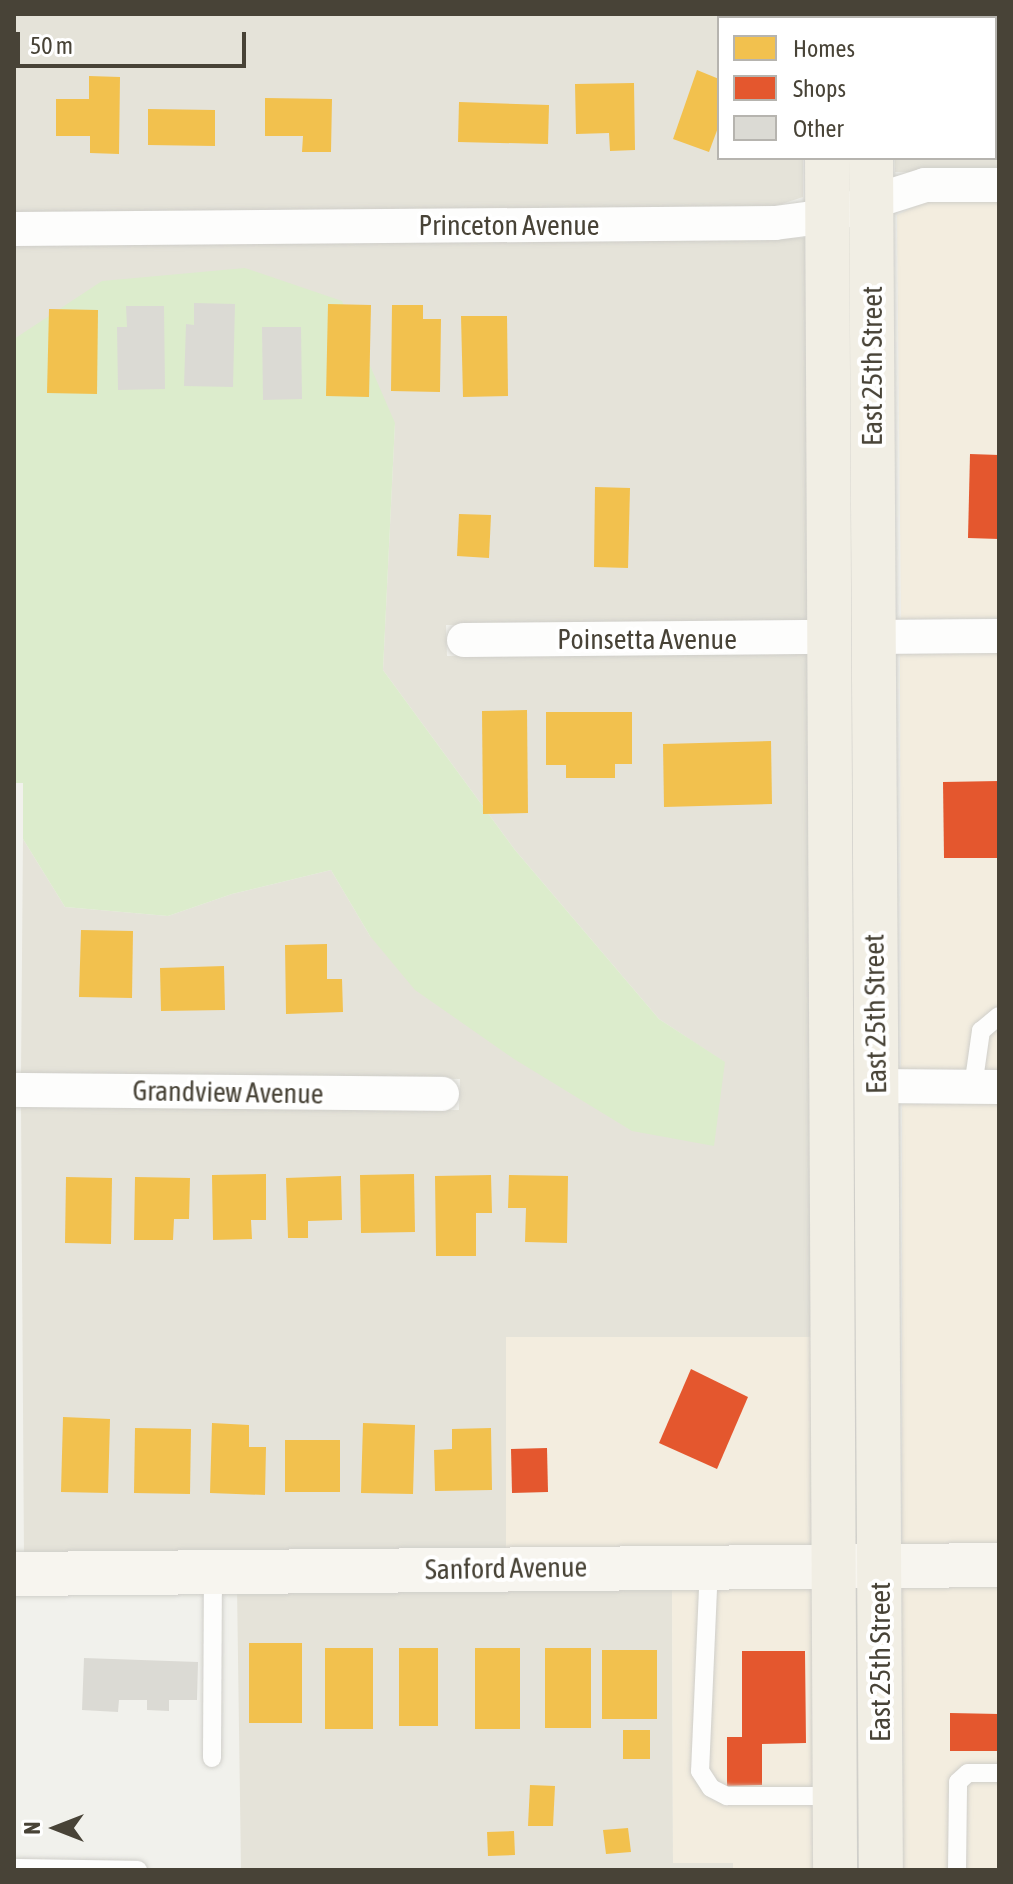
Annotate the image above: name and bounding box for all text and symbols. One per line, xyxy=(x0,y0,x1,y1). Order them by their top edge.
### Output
scale bar xyxy=(20,16,250,66)
legend xyxy=(717,16,997,160)
text: 50 m xyxy=(30,32,73,59)
text: Homes xyxy=(793,35,855,62)
text: Shops xyxy=(793,75,846,102)
text: Other xyxy=(793,115,844,142)
street label: Princeton Avenue xyxy=(419,208,599,242)
street label: East 25th Street xyxy=(855,286,889,446)
street label: Poinsetta Avenue xyxy=(557,622,737,656)
street label: East 25th Street xyxy=(857,934,893,1094)
street label: Grandview Avenue xyxy=(132,1074,324,1110)
street label: Sanford Avenue xyxy=(425,1550,587,1586)
street label: East 25th Street xyxy=(863,1582,897,1742)
north arrow xyxy=(16,1788,96,1868)
text: N xyxy=(19,1822,45,1835)

